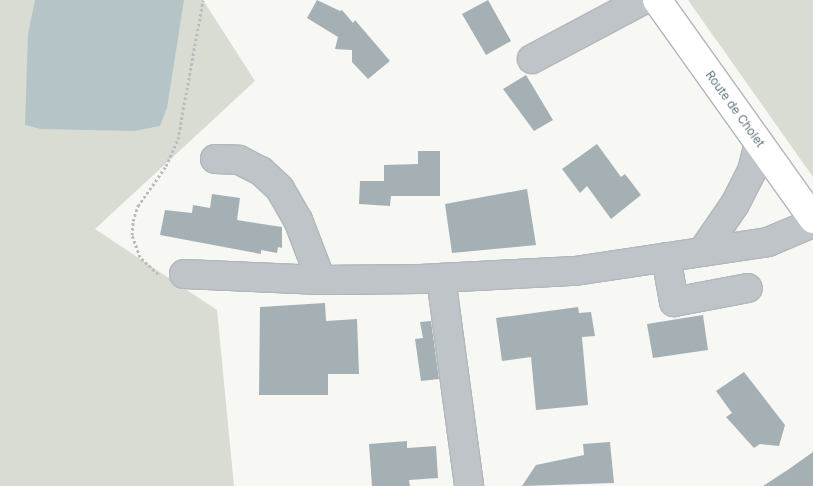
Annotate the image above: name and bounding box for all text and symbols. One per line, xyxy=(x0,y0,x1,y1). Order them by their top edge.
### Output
street label: Route de Cholet xyxy=(703,68,767,150)

